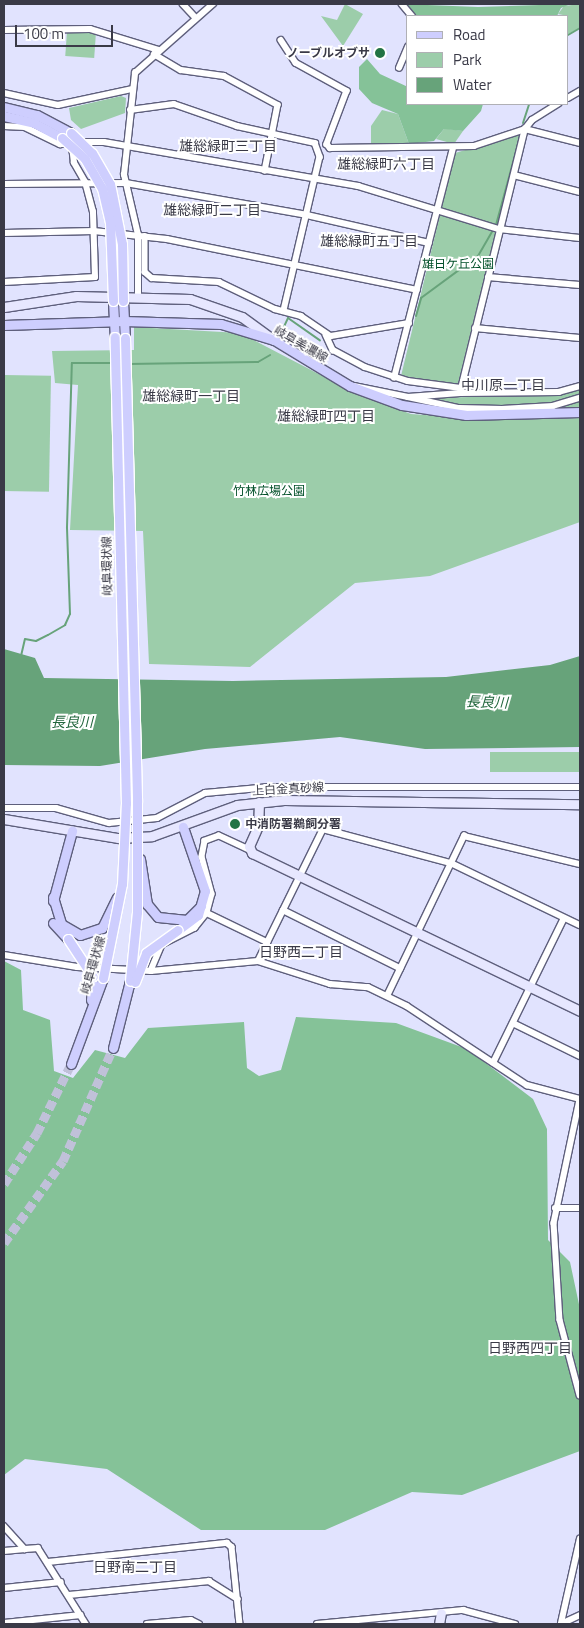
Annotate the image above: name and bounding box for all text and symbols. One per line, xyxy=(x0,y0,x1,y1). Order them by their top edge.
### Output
scale bar xyxy=(18,15,115,47)
legend xyxy=(406,15,569,105)
text: 100 m xyxy=(23,22,64,45)
text: Road xyxy=(453,23,485,46)
place label: ノーブルオブサ xyxy=(286,46,370,60)
marker: ノーブルオブサ xyxy=(374,47,386,59)
text: Park xyxy=(453,48,482,71)
text: Water xyxy=(453,73,492,96)
district label: 雄総緑町三丁目 xyxy=(179,138,277,154)
district label: 雄総緑町六丁目 xyxy=(337,156,435,172)
district label: 雄総緑町二丁目 xyxy=(163,202,261,218)
district label: 雄総緑町五丁目 xyxy=(320,233,418,249)
park label: 雄日ケ丘公園 xyxy=(422,257,494,271)
street label: 岐阜美濃線 xyxy=(271,323,331,365)
district label: 中川原一丁目 xyxy=(461,377,545,393)
district label: 雄総緑町一丁目 xyxy=(142,388,240,404)
district label: 雄総緑町四丁目 xyxy=(277,408,375,424)
park label: 竹林広場公園 xyxy=(233,484,305,498)
street label: 岐阜環状線 xyxy=(99,536,115,596)
water label: 長良川 xyxy=(466,693,508,711)
water label: 長良川 xyxy=(51,714,93,730)
street label: 上白金真砂線 xyxy=(252,780,324,798)
place label: 中消防署鵜飼分署 xyxy=(245,817,341,831)
marker: 中消防署鵜飼分署 xyxy=(229,818,241,830)
street label: 岐阜環状線 xyxy=(78,934,108,996)
district label: 日野西二丁目 xyxy=(259,944,343,960)
district label: 日野西四丁目 xyxy=(488,1340,572,1356)
district label: 日野南二丁目 xyxy=(93,1559,177,1575)

